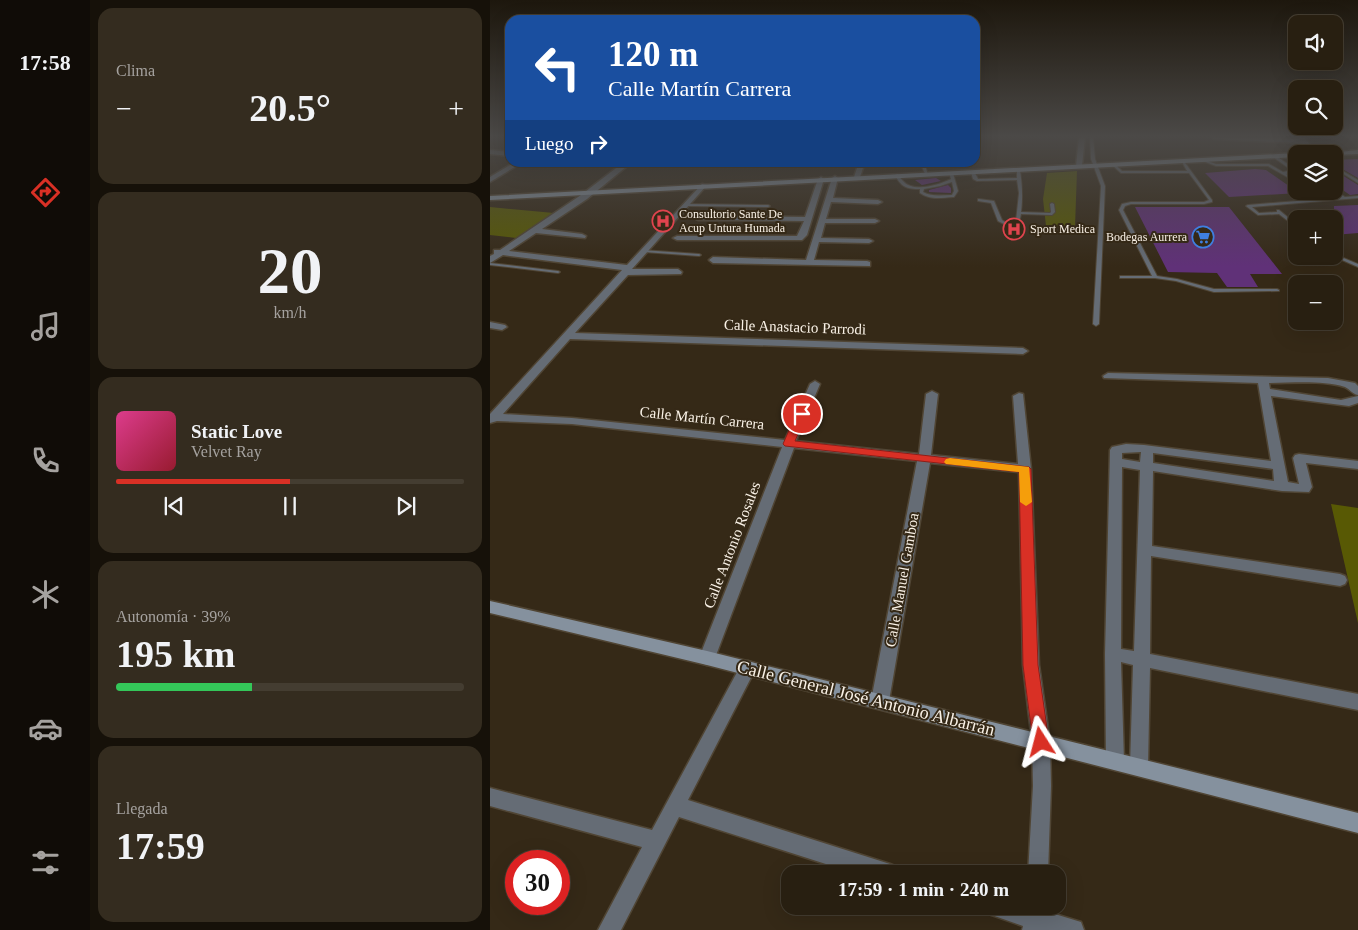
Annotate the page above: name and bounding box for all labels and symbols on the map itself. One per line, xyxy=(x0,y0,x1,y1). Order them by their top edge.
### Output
place label: Consultorio Sante De Acup Untura Humada xyxy=(679,207,786,235)
hospital icon: Consultorio Sante De Acup Untura Humada xyxy=(651,209,675,233)
hospital icon: Sport Medica xyxy=(1002,217,1026,241)
place label: Sport Medica xyxy=(1030,222,1096,236)
supermarket icon: Bodegas Aurrera xyxy=(1191,225,1215,249)
place label: Bodegas Aurrera xyxy=(1106,230,1188,244)
street label: Calle Anastacio Parrodi xyxy=(724,317,866,337)
pin xyxy=(781,393,823,435)
street label: Calle Martín Carrera xyxy=(639,404,765,433)
street label: Calle Antonio Rosales xyxy=(700,479,764,610)
street label: Calle Manuel Gamboa xyxy=(882,511,922,648)
street label: Calle General José Antonio Albarrán xyxy=(735,656,997,740)
position arrow xyxy=(1014,715,1066,767)
speed limit sign: 30 xyxy=(505,850,570,915)

